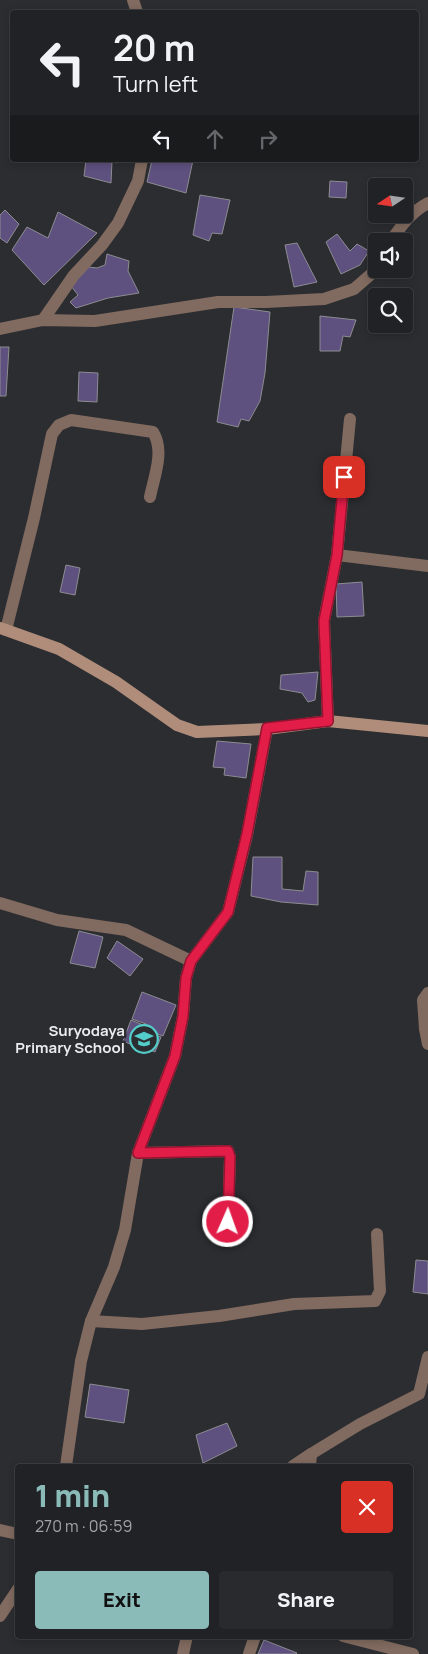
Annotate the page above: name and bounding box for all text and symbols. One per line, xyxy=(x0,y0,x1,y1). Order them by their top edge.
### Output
text: 20 m xyxy=(113,24,195,72)
icon: left xyxy=(30,30,95,95)
text: Turn left xyxy=(113,69,198,99)
icon: left xyxy=(148,125,176,153)
icon: ahead xyxy=(201,125,229,153)
icon: right xyxy=(254,125,282,153)
north arrow xyxy=(368,178,412,222)
map controls xyxy=(368,178,413,333)
button: sound xyxy=(368,233,413,278)
button: search xyxy=(368,288,413,333)
pin xyxy=(323,456,365,498)
icon: arrive xyxy=(330,463,358,491)
place label: Suryodaya Primary School xyxy=(15,1020,125,1058)
school or university icon: Suryodaya Primary School xyxy=(129,1024,159,1054)
position arrow xyxy=(201,1195,253,1247)
text: 1 min xyxy=(35,1475,110,1516)
button: close xyxy=(341,1481,393,1533)
text: 270 m · 06:59 xyxy=(35,1515,132,1537)
button: Exit xyxy=(35,1571,209,1629)
button: Share xyxy=(219,1571,393,1629)

